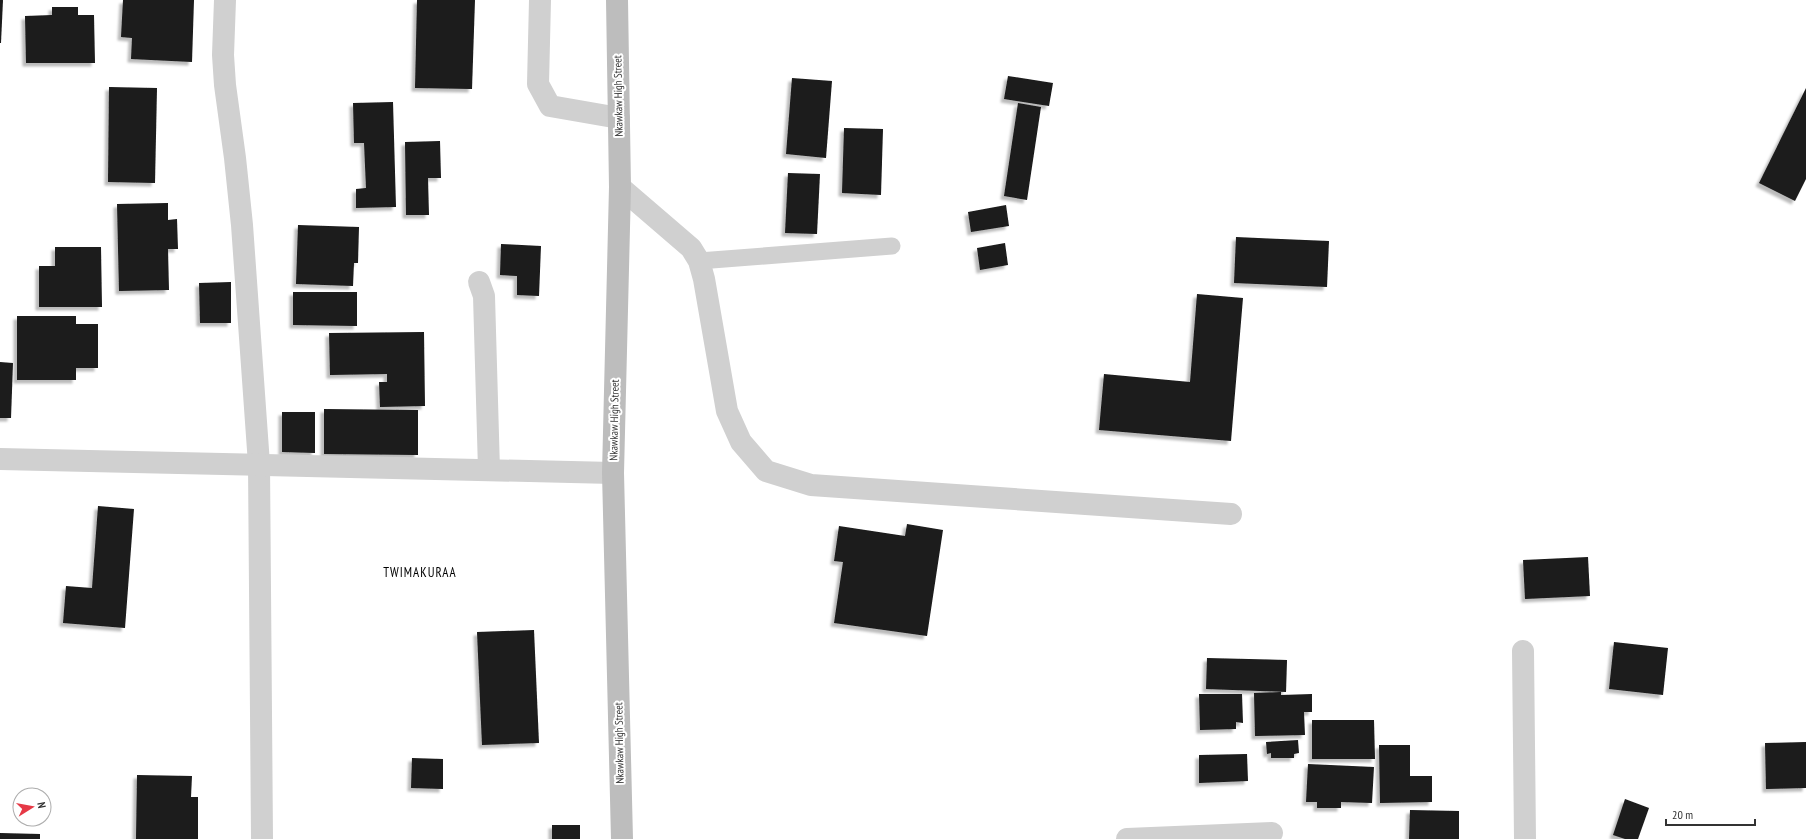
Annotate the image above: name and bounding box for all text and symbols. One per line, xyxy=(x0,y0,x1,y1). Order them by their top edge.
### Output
street label: Nkawkaw High Street xyxy=(610,55,626,137)
street label: Nkawkaw High Street xyxy=(606,379,622,461)
district label: TWIMAKURAA xyxy=(383,564,457,581)
street label: Nkawkaw High Street xyxy=(611,702,627,784)
north arrow xyxy=(12,787,52,827)
text: N xyxy=(34,801,49,809)
scale bar xyxy=(1666,801,1755,827)
text: 20 m xyxy=(1672,807,1693,822)

